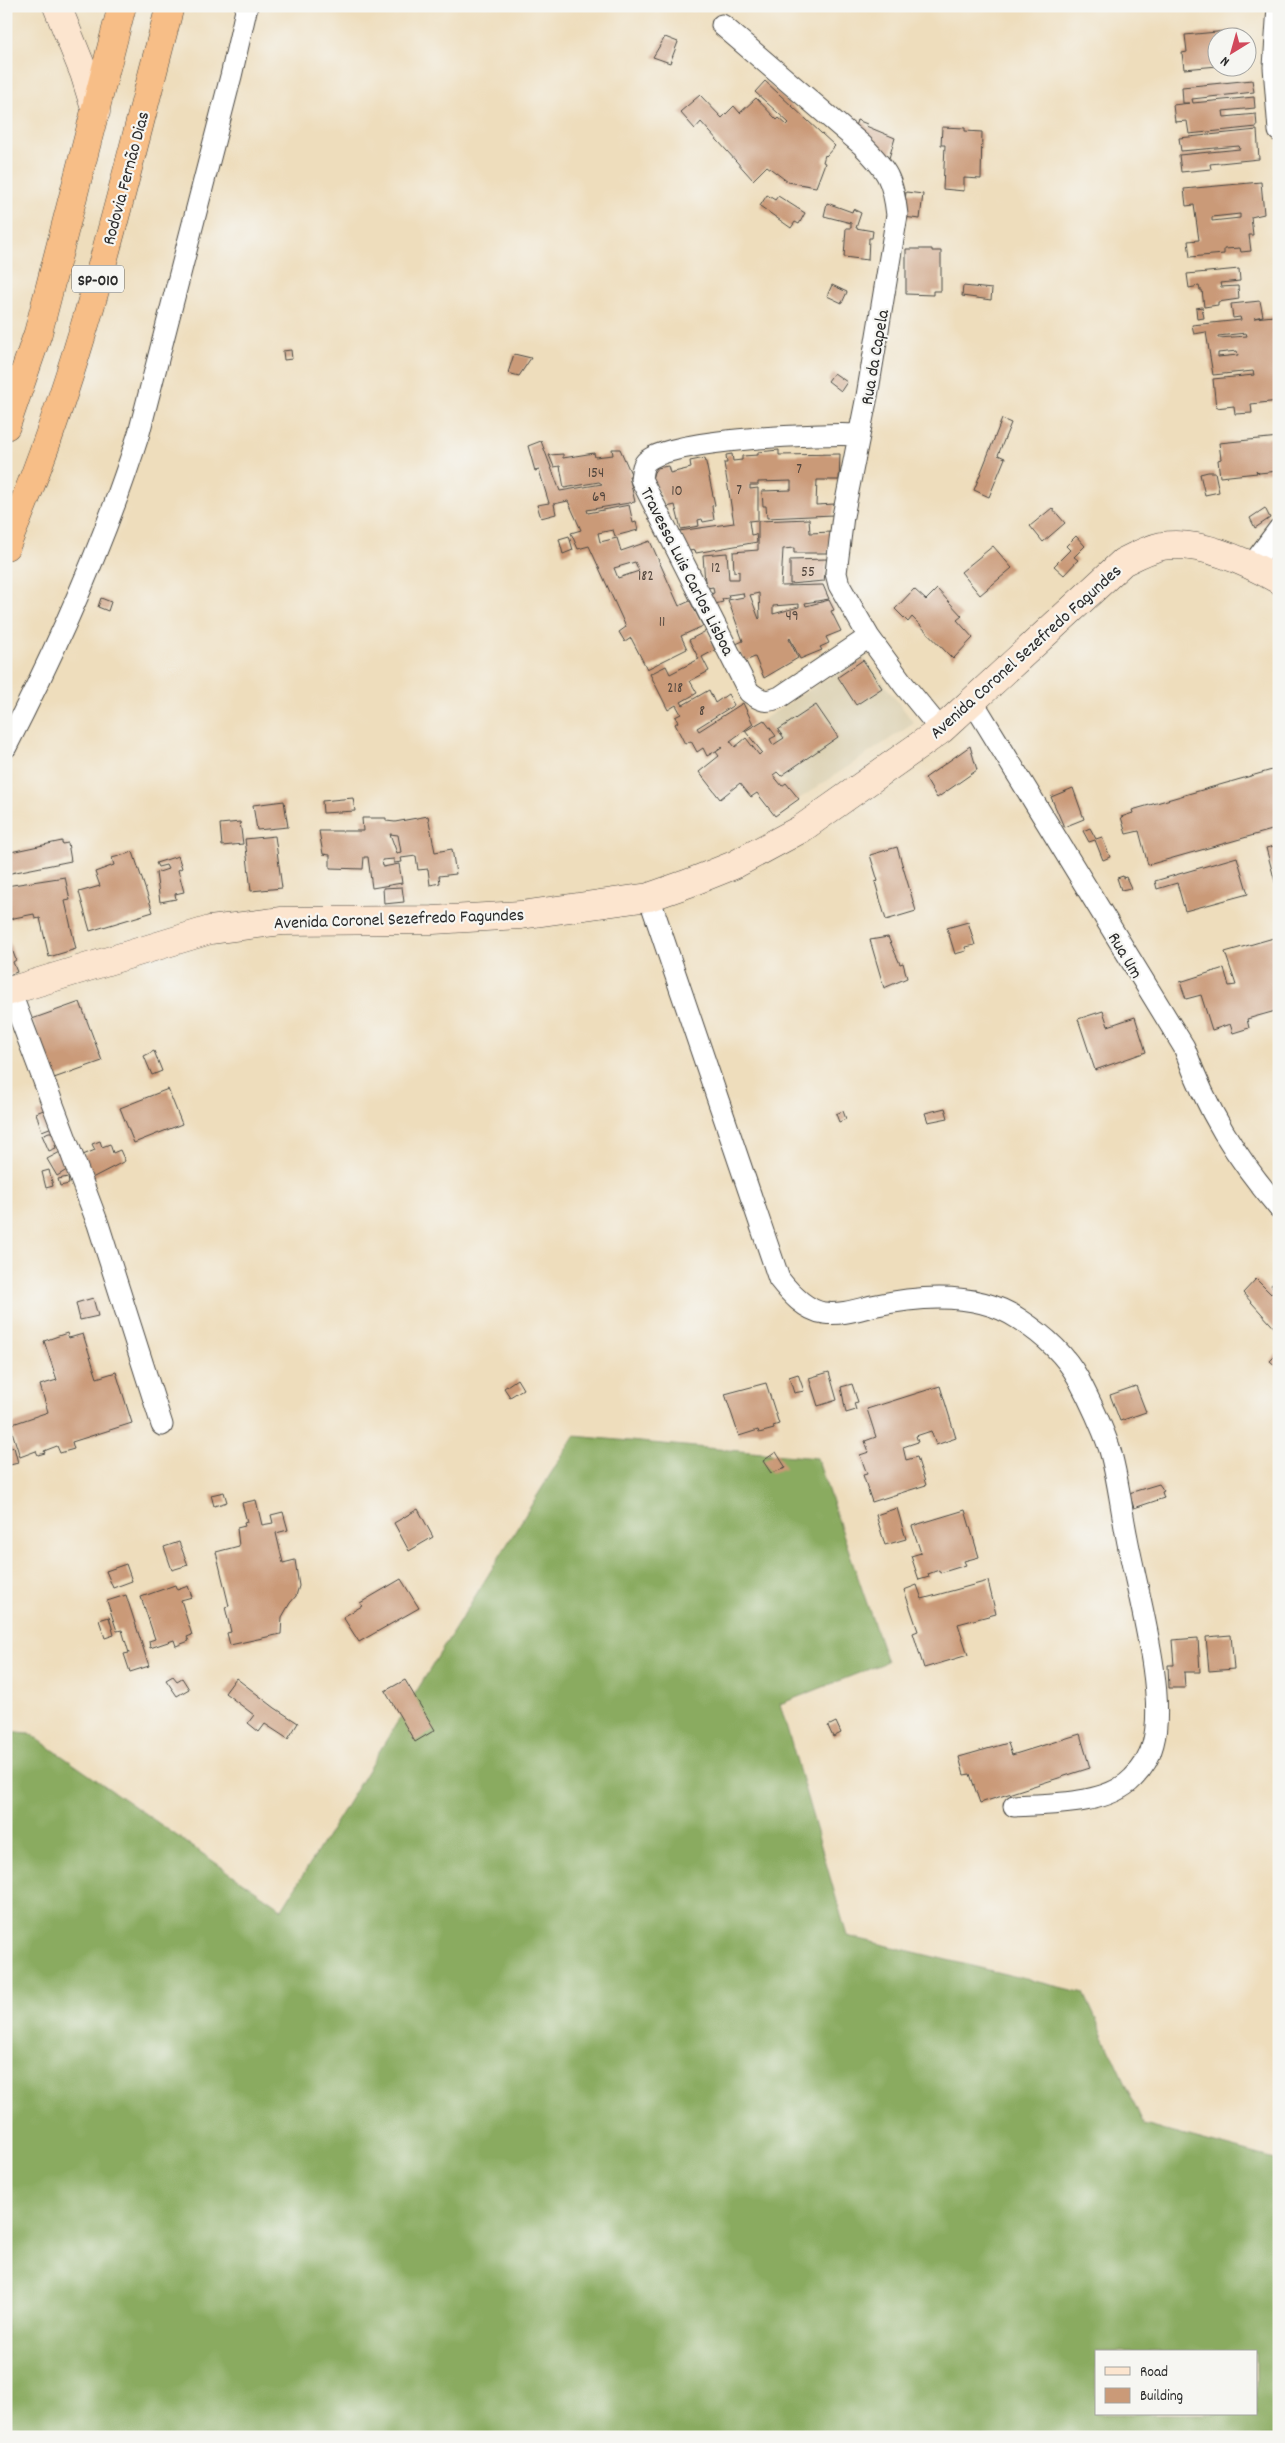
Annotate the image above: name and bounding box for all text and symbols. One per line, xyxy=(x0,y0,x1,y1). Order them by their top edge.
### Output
north arrow xyxy=(1208,28,1258,78)
text: N xyxy=(1217,51,1234,71)
street label: Rodovia Fernão Dias xyxy=(98,109,157,248)
road number: SP-010 xyxy=(72,266,124,292)
street label: Rua da Capela xyxy=(856,307,897,407)
house number: 7 xyxy=(796,459,802,481)
house number: 154 xyxy=(588,463,604,485)
house number: 7 xyxy=(736,480,742,502)
house number: 10 xyxy=(671,481,683,503)
street label: Travessa Luis Carlos Lisboa xyxy=(632,484,739,661)
house number: 69 xyxy=(592,487,606,509)
house number: 12 xyxy=(711,558,721,580)
street label: Avenida Coronel Sezefredo Fagundes xyxy=(925,560,1128,746)
house number: 55 xyxy=(801,562,815,584)
house number: 182 xyxy=(638,566,654,588)
house number: 49 xyxy=(785,606,799,628)
house number: 11 xyxy=(659,612,665,634)
house number: 218 xyxy=(667,678,683,700)
house number: 8 xyxy=(699,701,705,723)
street label: Avenida Coronel Sezefredo Fagundes xyxy=(273,904,525,937)
street label: Rua Um xyxy=(1100,928,1147,984)
legend xyxy=(1095,2350,1258,2416)
text: Road xyxy=(1140,2362,1168,2384)
text: Building xyxy=(1140,2386,1183,2408)

